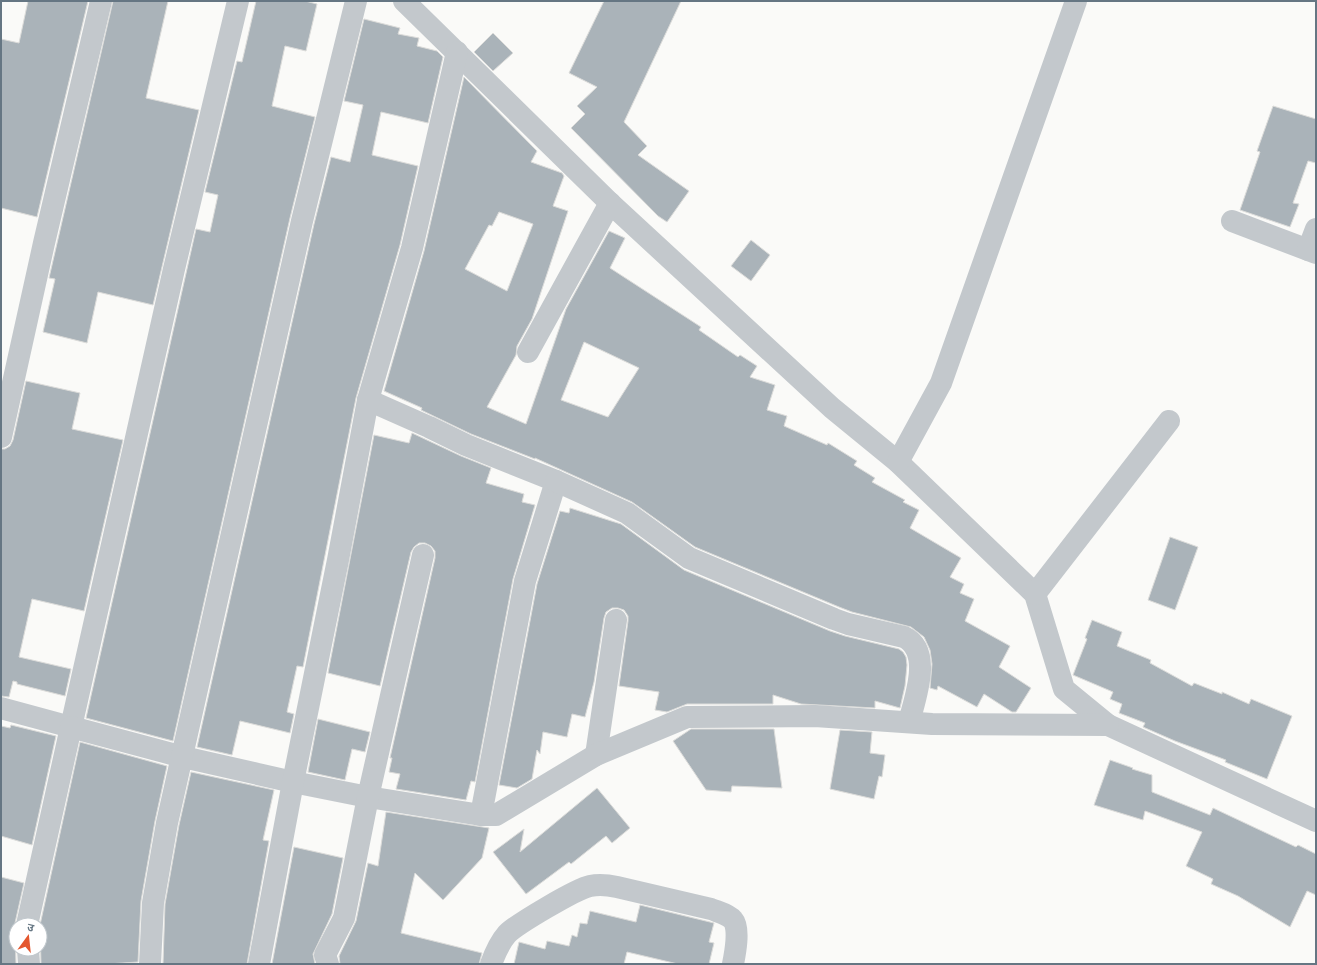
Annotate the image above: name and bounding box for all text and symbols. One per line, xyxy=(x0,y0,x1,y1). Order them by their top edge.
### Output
north arrow xyxy=(8,917,48,957)
text: उ xyxy=(26,920,36,935)

